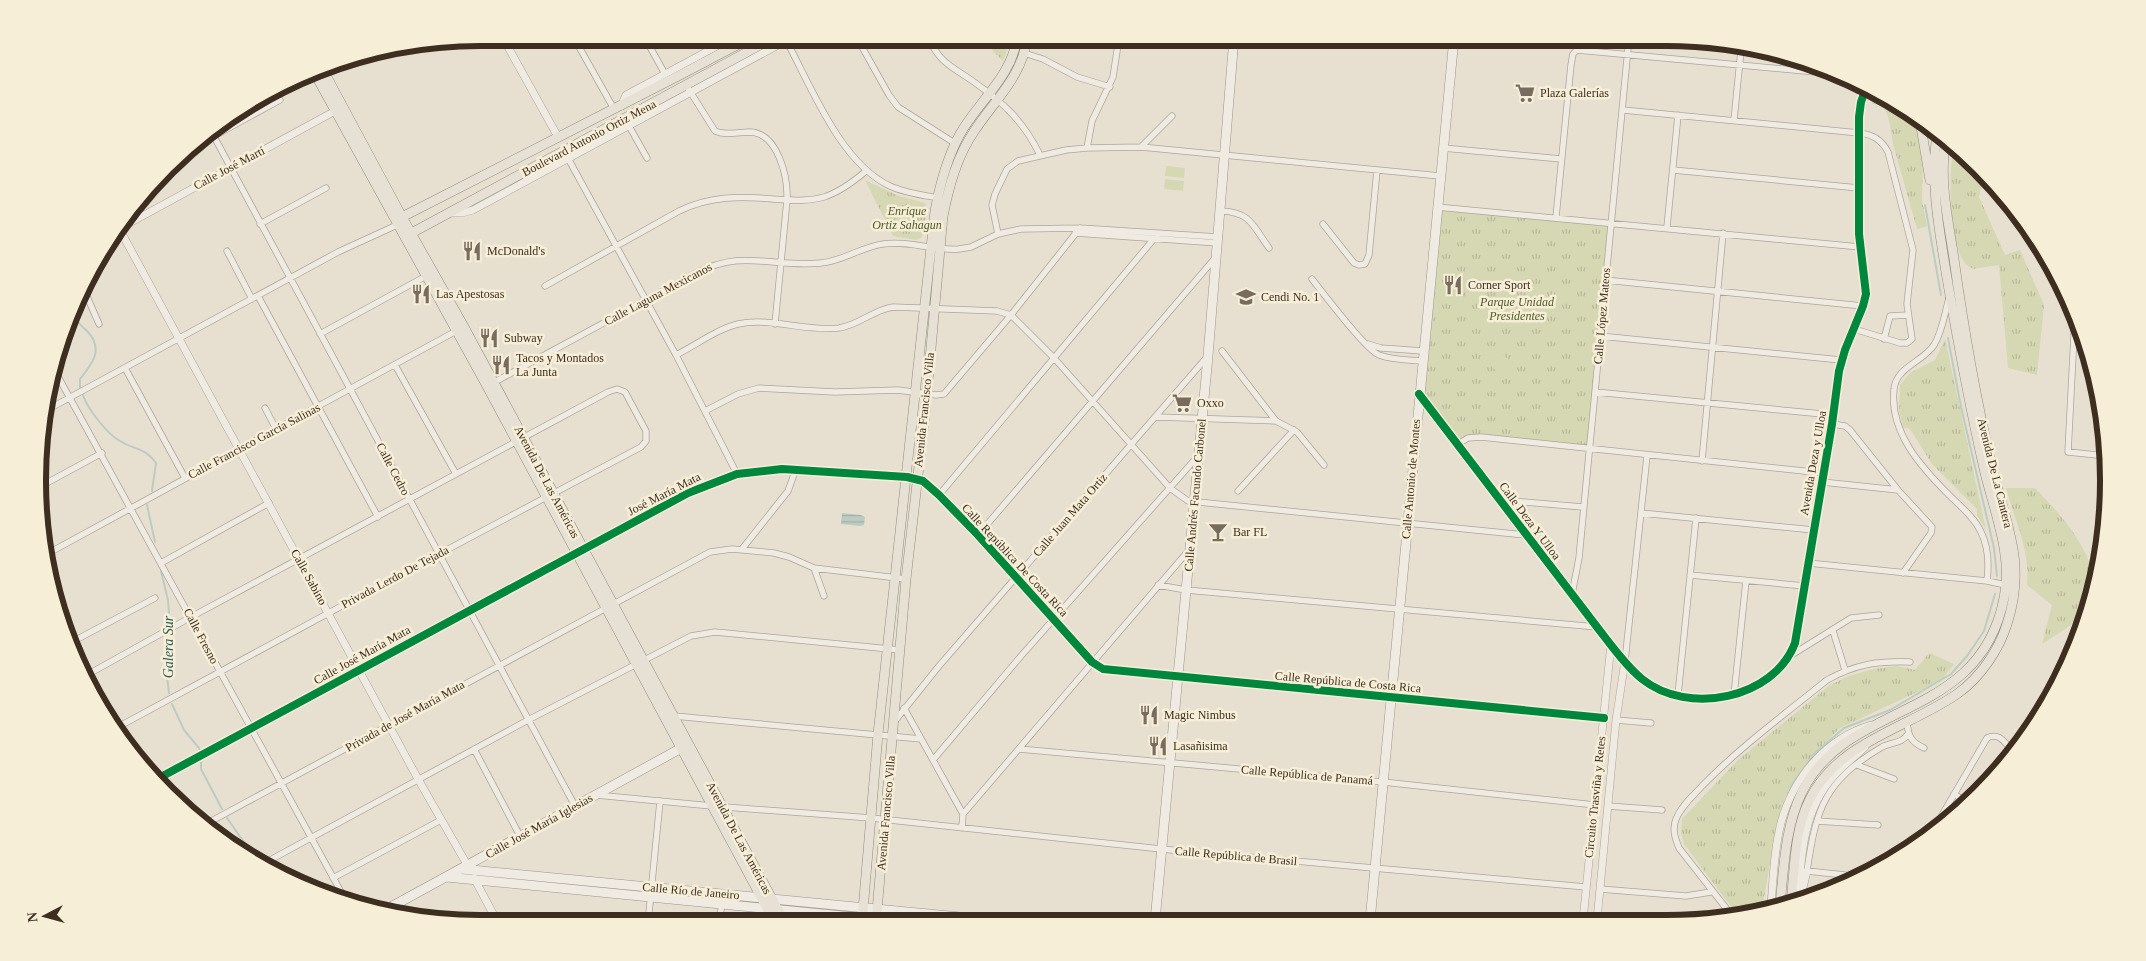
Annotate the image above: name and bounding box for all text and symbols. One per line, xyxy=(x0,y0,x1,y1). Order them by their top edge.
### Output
supermarket icon: Plaza Galerías xyxy=(1514,82,1536,104)
place label: Plaza Galerías xyxy=(1540,86,1609,100)
street label: Boulevard Antonio Ortiz Mena xyxy=(520,96,659,179)
street label: Calle José Martí xyxy=(191,143,268,193)
park label: Enrique Ortiz Sahagun xyxy=(872,204,942,232)
restaurant icon: McDonald's xyxy=(461,240,483,262)
place label: McDonald's xyxy=(487,244,545,258)
street label: Calle Laguna Mexicanos xyxy=(602,260,715,328)
street label: Calle López Mateos xyxy=(1591,267,1613,365)
restaurant icon: Corner Sport xyxy=(1442,274,1464,296)
place label: Corner Sport xyxy=(1468,278,1531,292)
restaurant icon: Las Apestosas xyxy=(410,283,432,305)
school or university icon: Cendi No. 1 xyxy=(1235,286,1257,308)
place label: Las Apestosas xyxy=(436,287,505,301)
place label: Cendi No. 1 xyxy=(1261,290,1319,304)
park label: Parque Unidad Presidentes xyxy=(1479,295,1555,323)
restaurant icon: Subway xyxy=(478,327,500,349)
place label: Subway xyxy=(504,331,543,345)
place label: Tacos y Montados La Junta xyxy=(516,351,604,379)
street label: Avenida Francisco Villa xyxy=(911,351,937,468)
restaurant icon: Tacos y Montados La Junta xyxy=(490,354,512,376)
supermarket icon: Oxxo xyxy=(1171,392,1193,414)
place label: Oxxo xyxy=(1197,396,1224,410)
street label: Calle Francisco García Salinas xyxy=(186,400,323,482)
street label: Avenida Deza y Ulloa xyxy=(1797,409,1829,516)
street label: Calle Andrés Facundo Carbonel xyxy=(1181,417,1209,572)
street label: Avenida De La Cantera xyxy=(1975,417,2016,530)
street label: Calle Antonio de Montes xyxy=(1399,418,1423,540)
street label: Avenida De Las Américas xyxy=(511,423,583,541)
street label: Calle Cedro xyxy=(373,440,413,498)
street label: José María Mata xyxy=(625,469,703,518)
street label: Calle Juan Mata Ortiz xyxy=(1030,471,1110,559)
street label: Calle Deza Y Ulloa xyxy=(1496,479,1564,563)
street label: Calle República De Costa Rica xyxy=(959,501,1071,620)
bar icon: Bar FL xyxy=(1207,521,1229,543)
place label: Bar FL xyxy=(1233,525,1267,539)
street label: Privada Lerdo De Tejada xyxy=(339,542,452,611)
street label: Calle Sabino xyxy=(288,547,330,607)
street label: Calle Fresno xyxy=(181,606,221,666)
water label: Galera Sur xyxy=(161,615,176,678)
street label: Calle José María Mata xyxy=(311,622,413,687)
street label: Calle República de Costa Rica xyxy=(1274,669,1422,695)
street label: Privada de José María Mata xyxy=(343,677,468,755)
restaurant icon: Magic Nimbus xyxy=(1138,704,1160,726)
place label: Magic Nimbus xyxy=(1164,708,1236,722)
restaurant icon: Lasañisima xyxy=(1147,735,1169,757)
street label: Circuito Trasviña y Retes xyxy=(1582,735,1608,859)
place label: Lasañisima xyxy=(1173,739,1228,753)
street label: Avenida Francisco Villa xyxy=(874,754,898,871)
street label: Calle República de Panamá xyxy=(1240,762,1374,788)
street label: Avenida De Las Américas xyxy=(703,779,775,897)
street label: Calle José María Iglesias xyxy=(483,791,595,861)
street label: Calle República de Brasil xyxy=(1174,844,1299,868)
street label: Calle Río de Janeiro xyxy=(642,880,740,902)
north arrow xyxy=(20,891,70,941)
text: N xyxy=(25,911,41,923)

